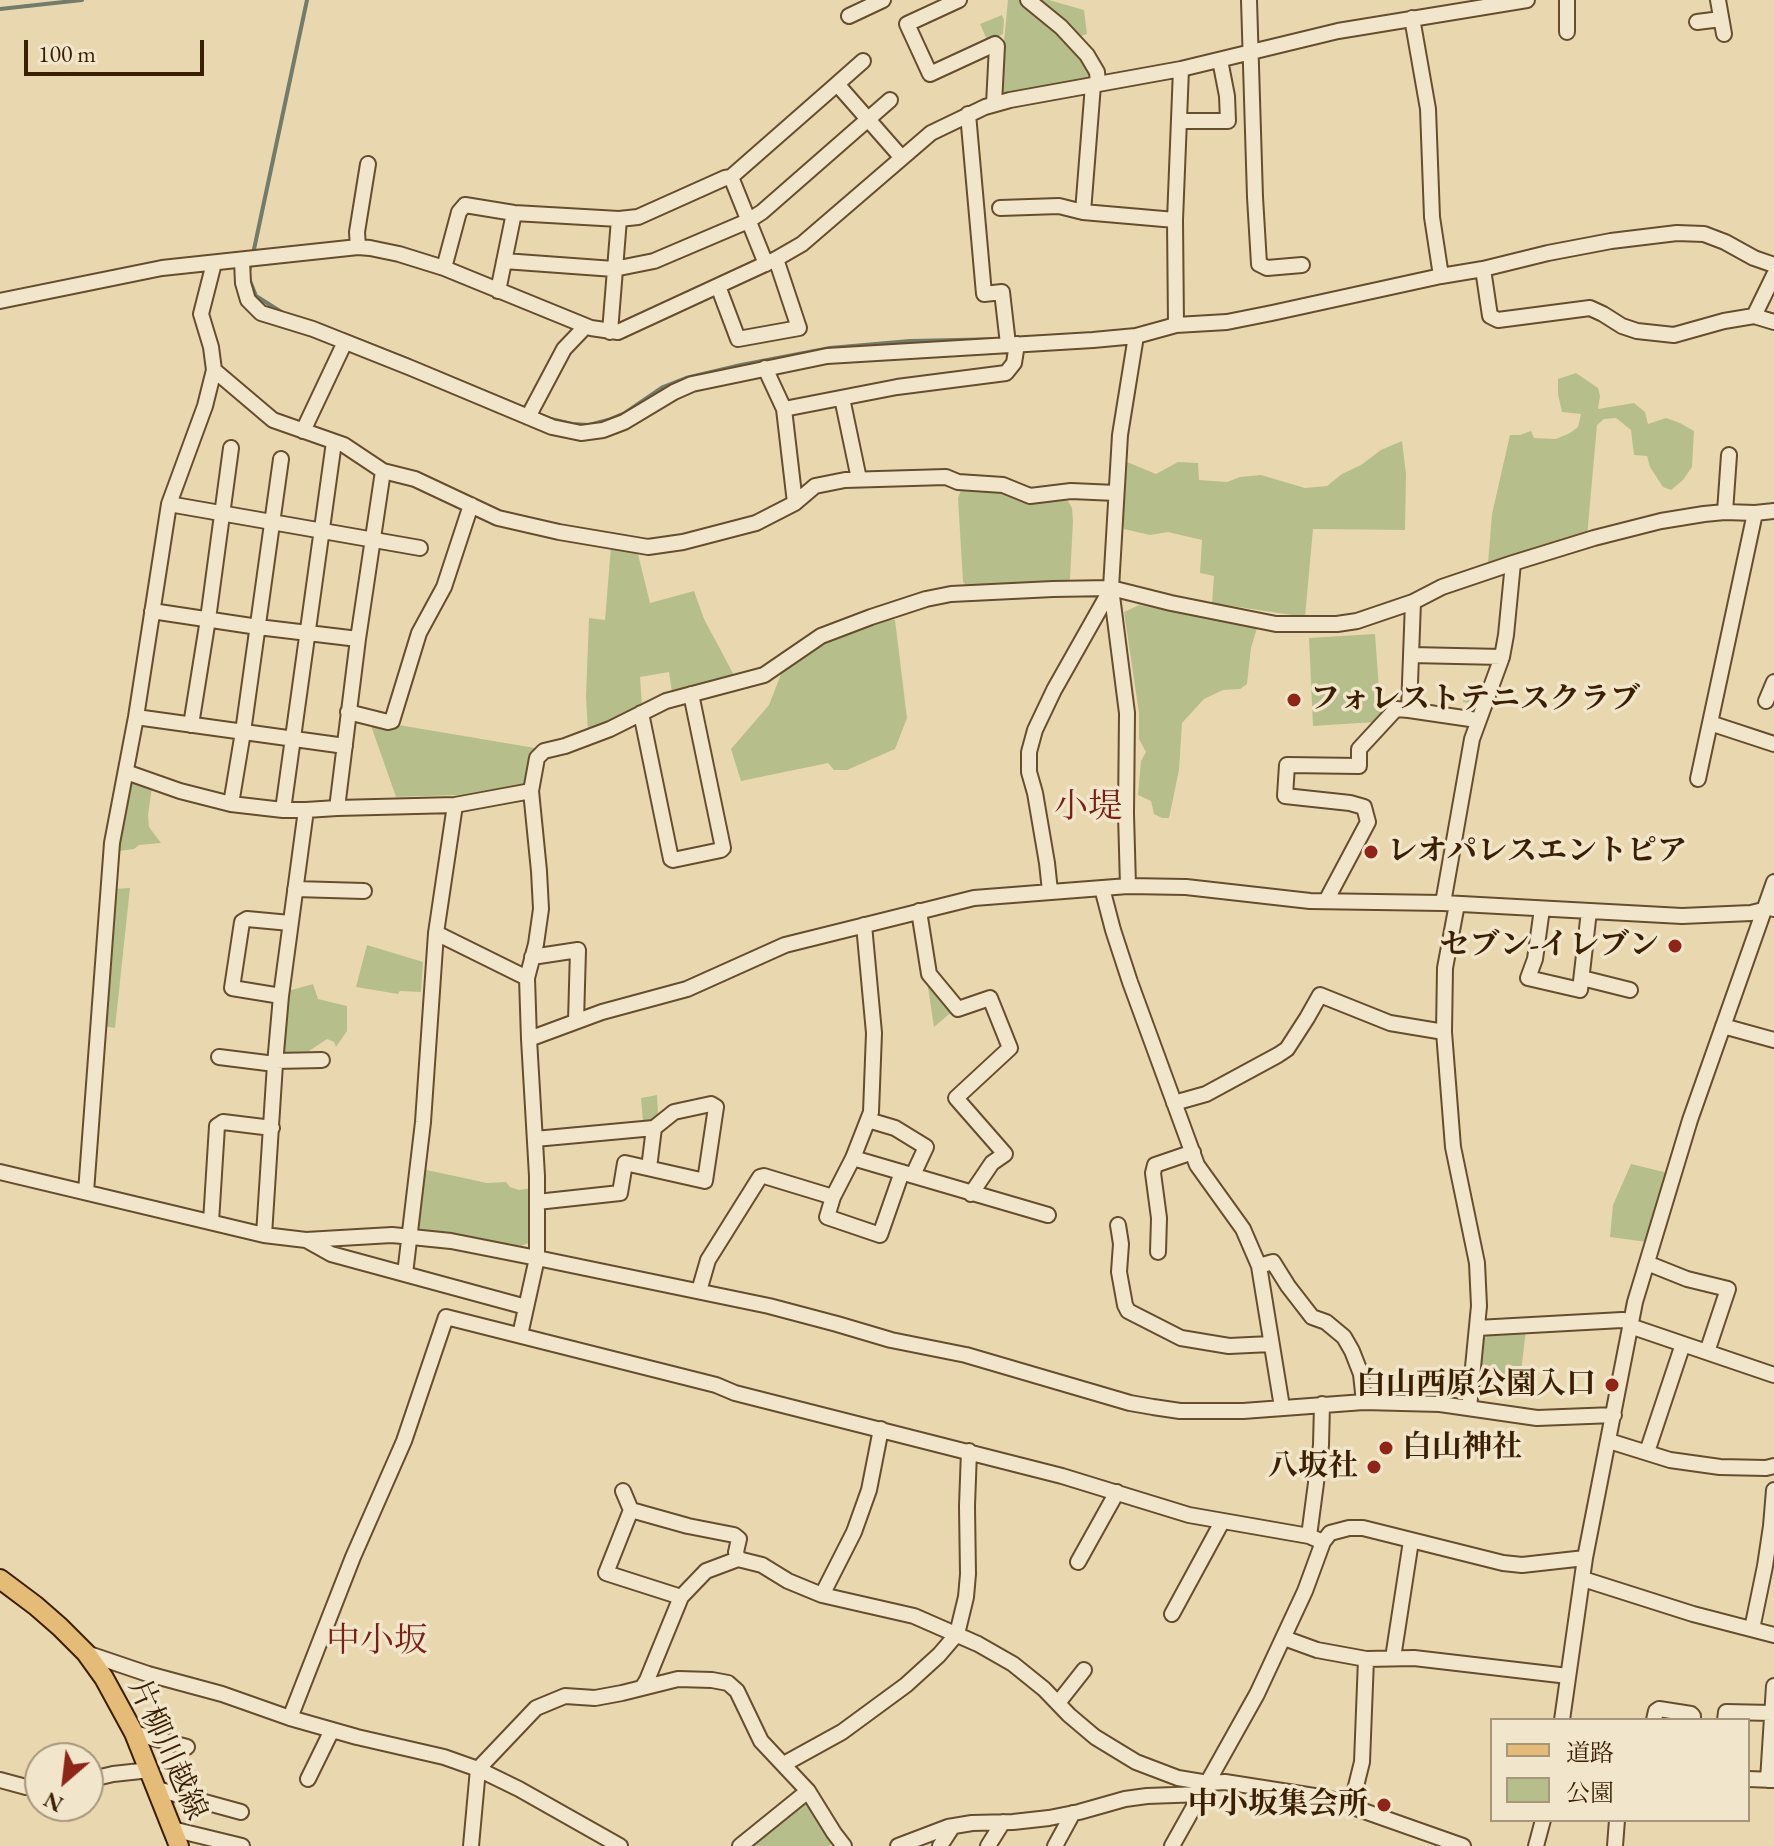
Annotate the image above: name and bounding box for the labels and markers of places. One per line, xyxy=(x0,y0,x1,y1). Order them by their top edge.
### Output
place label: フォレストテニスクラブ xyxy=(1310,682,1640,718)
marker: フォレストテニスクラブ xyxy=(1285,691,1303,709)
place label: レオパレスエントピア xyxy=(1387,834,1687,870)
marker: レオパレスエントピア xyxy=(1362,843,1380,861)
place label: セブン-イレブン xyxy=(1440,928,1659,964)
marker: セブン-イレブン xyxy=(1666,937,1684,955)
place label: 白山西原公園入口 xyxy=(1356,1367,1596,1403)
marker: 白山西原公園入口 xyxy=(1603,1376,1621,1394)
place label: 白山神社 xyxy=(1402,1430,1522,1466)
marker: 白山神社 xyxy=(1377,1439,1395,1457)
place label: 八坂社 xyxy=(1268,1449,1358,1485)
marker: 八坂社 xyxy=(1365,1458,1383,1476)
place label: 中小坂集会所 xyxy=(1188,1787,1368,1823)
marker: 中小坂集会所 xyxy=(1375,1796,1393,1814)

